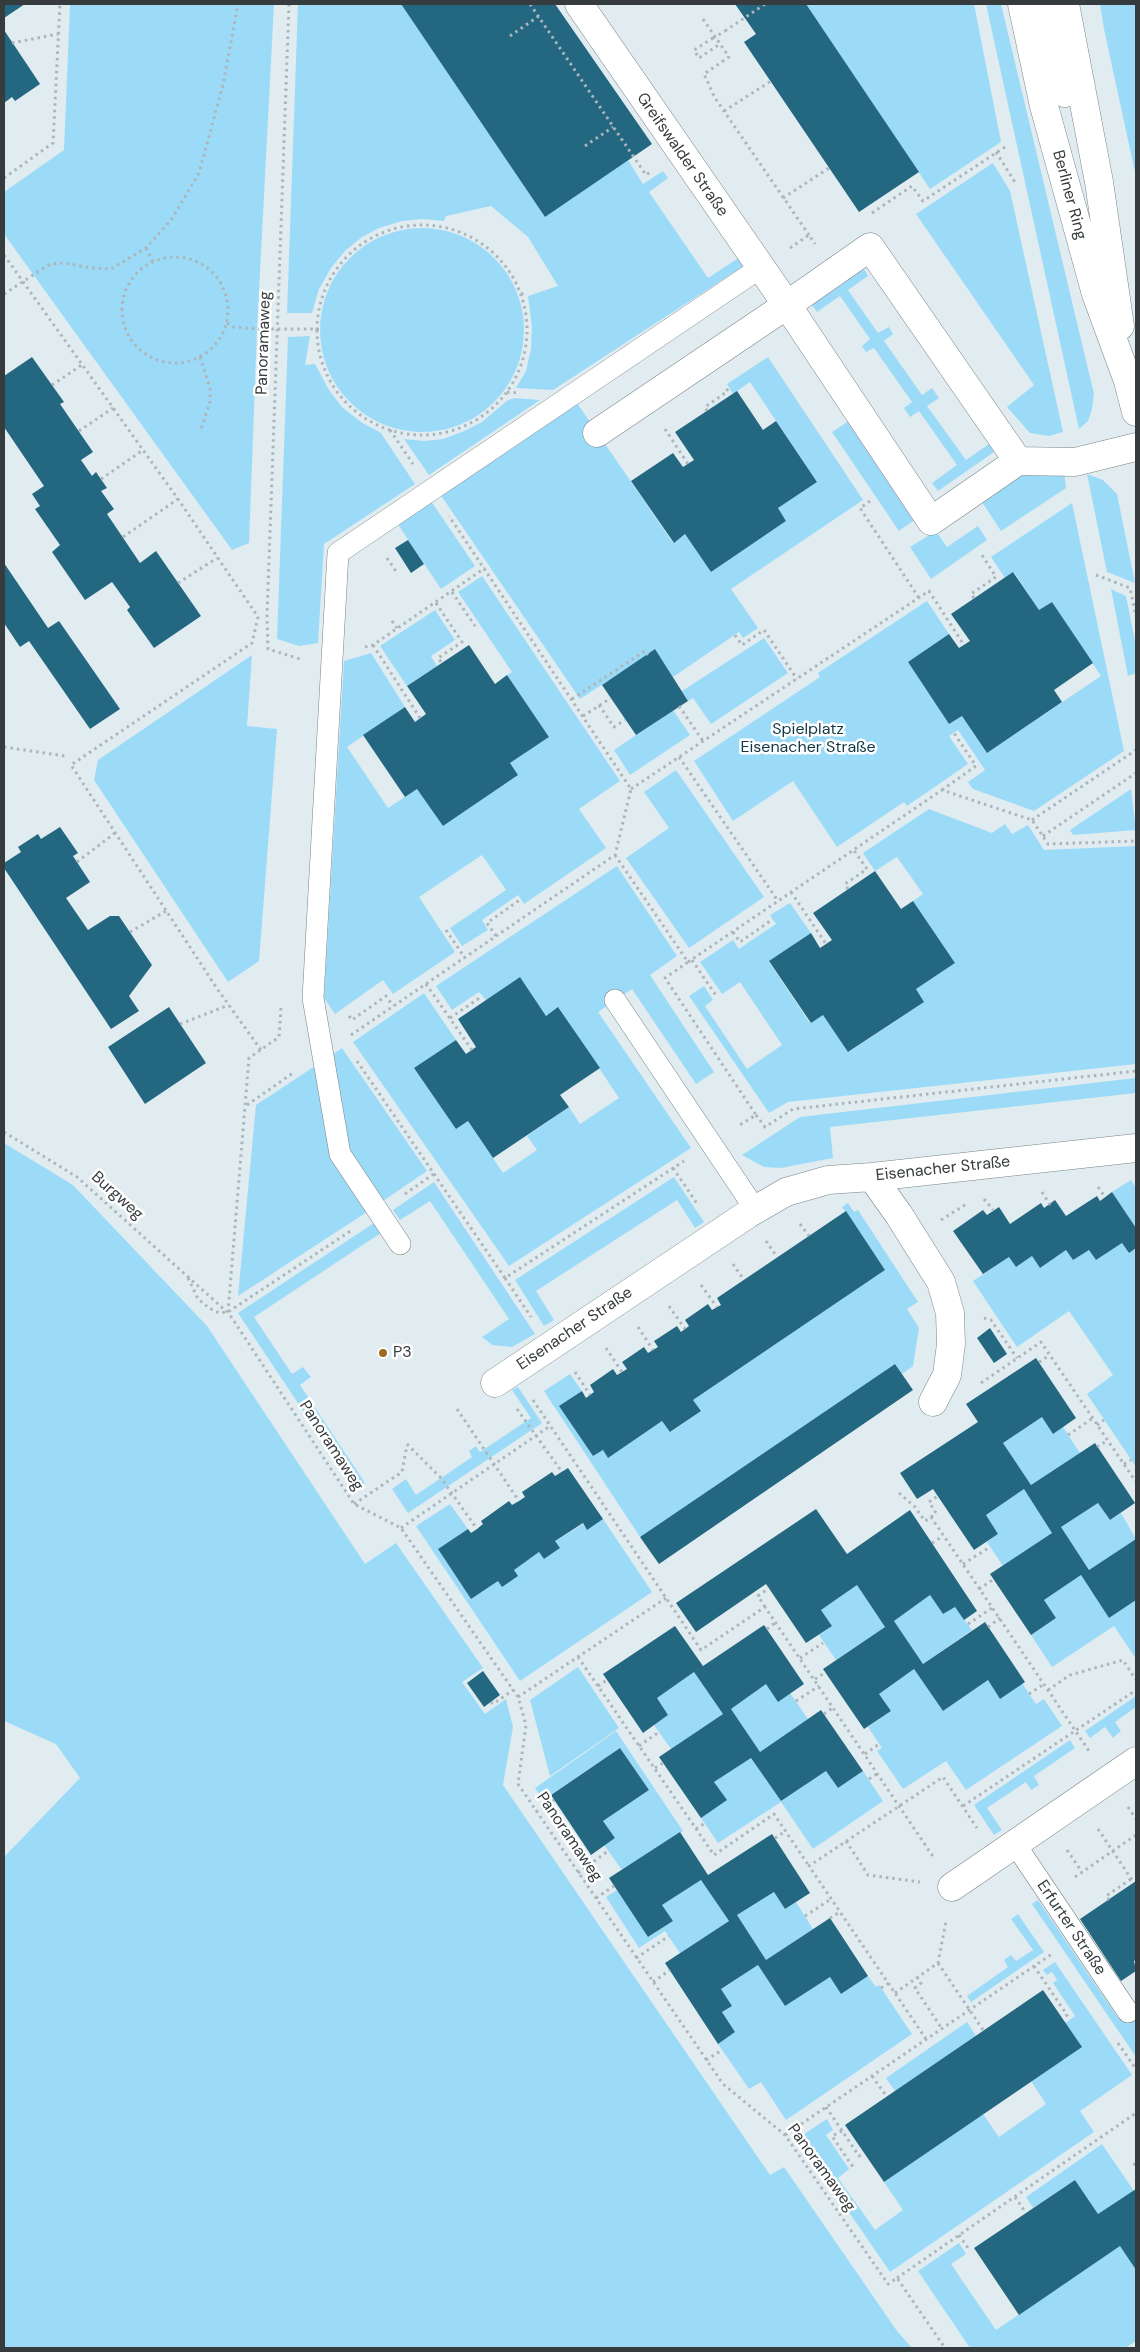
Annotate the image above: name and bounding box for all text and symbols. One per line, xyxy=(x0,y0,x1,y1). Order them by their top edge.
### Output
street label: Greifswalder Straße xyxy=(632,89,732,221)
street label: Berliner Ring xyxy=(1048,148,1090,242)
street label: Panoramaweg xyxy=(253,291,275,395)
park label: Spielplatz Eisenacher Straße xyxy=(740,720,876,758)
street label: Eisenacher Straße xyxy=(875,1152,1011,1186)
street label: Burgweg xyxy=(87,1168,147,1224)
street label: Eisenacher Straße xyxy=(514,1283,636,1375)
place label: P3 xyxy=(393,1343,412,1363)
marker: P3 xyxy=(377,1347,389,1359)
street label: Panoramaweg xyxy=(295,1397,367,1495)
street label: Panoramaweg xyxy=(532,1789,606,1885)
street label: Erfurter Straße xyxy=(1032,1877,1110,1979)
street label: Panoramaweg xyxy=(783,2120,859,2216)

